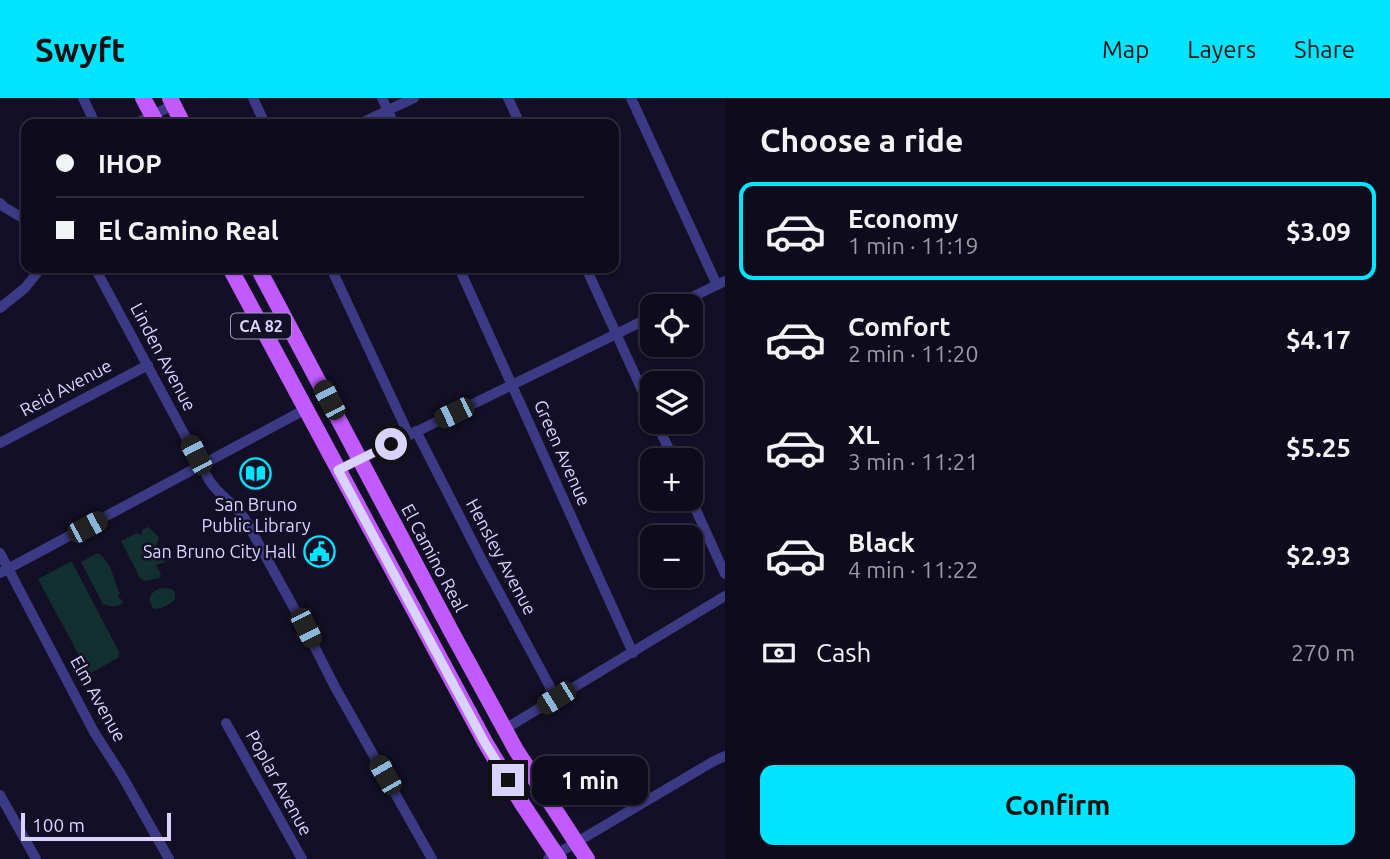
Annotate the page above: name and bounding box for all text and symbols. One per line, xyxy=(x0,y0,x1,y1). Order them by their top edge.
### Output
text: Swyft xyxy=(35,31,125,68)
text: Map xyxy=(1102,36,1149,63)
text: Layers xyxy=(1187,36,1256,63)
text: Share xyxy=(1294,36,1355,63)
text: Choose a ride xyxy=(760,122,963,158)
text: IHOP xyxy=(98,149,162,178)
icon: car xyxy=(764,200,827,263)
text: Economy xyxy=(848,204,958,233)
text: El Camino Real xyxy=(98,216,279,245)
text: $3.09 xyxy=(1286,217,1351,246)
text: 1 min · 11:19 xyxy=(848,233,979,258)
map controls xyxy=(640,294,703,588)
button: locate xyxy=(640,294,703,357)
street label: Linden Avenue xyxy=(127,299,201,414)
icon: car xyxy=(764,308,827,371)
text: Comfort xyxy=(848,312,951,341)
road number: CA 82 xyxy=(231,314,291,338)
text: $4.17 xyxy=(1286,325,1351,354)
text: 2 min · 11:20 xyxy=(848,341,979,366)
street label: Reid Avenue xyxy=(16,355,115,420)
button: layers xyxy=(640,371,703,434)
car xyxy=(310,377,349,423)
car xyxy=(431,394,478,432)
street label: Green Avenue xyxy=(531,397,595,509)
icon: car xyxy=(764,416,827,479)
text: XL xyxy=(848,420,879,449)
route start xyxy=(375,428,407,460)
car xyxy=(177,432,216,478)
text: $5.25 xyxy=(1286,433,1351,462)
button: + xyxy=(640,448,703,511)
text: 3 min · 11:21 xyxy=(848,449,979,474)
library icon: San Bruno Public Library xyxy=(239,457,273,491)
place label: San Bruno Public Library xyxy=(201,494,311,535)
street label: Hensley Avenue xyxy=(463,495,541,618)
street label: El Camino Real xyxy=(398,500,472,615)
car xyxy=(64,508,111,546)
icon: car xyxy=(764,524,827,587)
button: − xyxy=(640,525,703,588)
text: Black xyxy=(848,528,915,557)
public building icon: San Bruno City Hall xyxy=(302,535,336,569)
place label: San Bruno City Hall xyxy=(143,541,296,561)
text: $2.93 xyxy=(1286,541,1351,570)
text: 4 min · 11:22 xyxy=(848,557,979,582)
car xyxy=(288,605,325,651)
icon: cash xyxy=(760,634,798,672)
text: Cash xyxy=(816,638,871,667)
text: 270 m xyxy=(1291,640,1355,665)
street label: Elm Avenue xyxy=(67,652,131,745)
car xyxy=(533,678,580,718)
street label: Poplar Avenue xyxy=(243,726,317,839)
car xyxy=(366,752,405,798)
callout: 1 min xyxy=(532,756,648,804)
route end xyxy=(492,764,524,796)
button: Confirm xyxy=(760,765,1355,845)
text: 1 min xyxy=(561,768,619,793)
scale bar xyxy=(21,810,172,842)
text: 100 m xyxy=(32,814,85,836)

